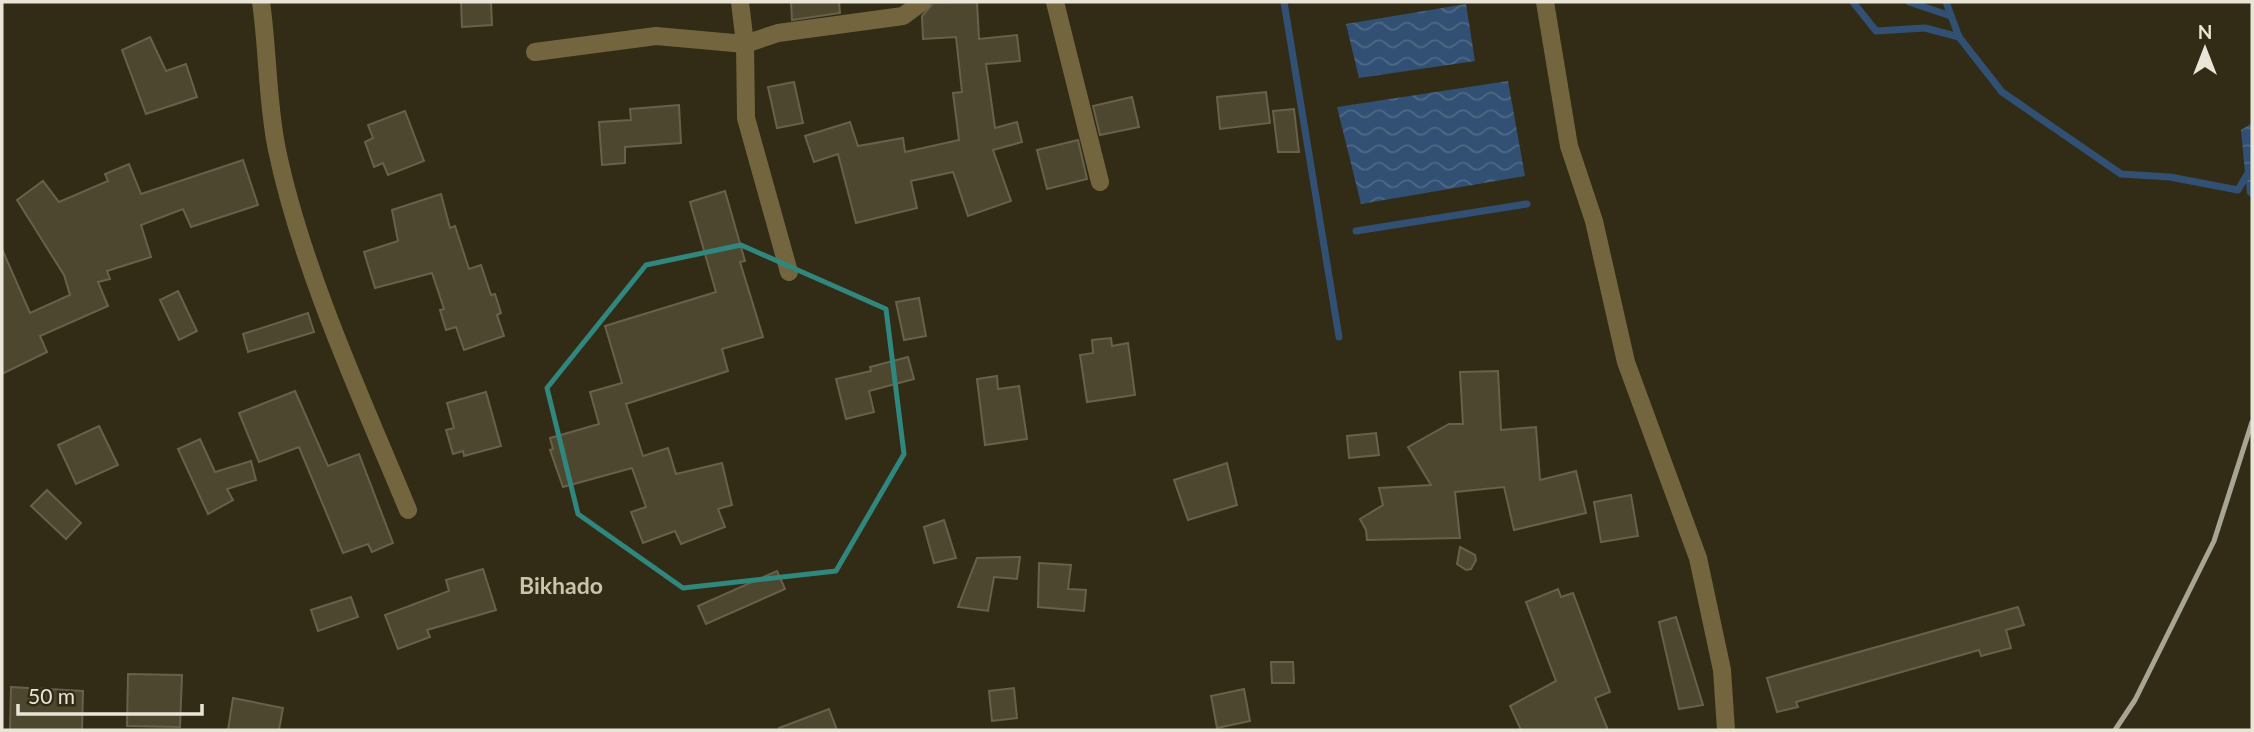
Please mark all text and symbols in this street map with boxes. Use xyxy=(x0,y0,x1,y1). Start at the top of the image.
north arrow xyxy=(2170,14,2240,84)
text: N xyxy=(2198,20,2212,43)
district label: Bikhado xyxy=(519,571,603,599)
scale bar xyxy=(18,672,201,716)
text: 50 m xyxy=(28,683,75,708)

